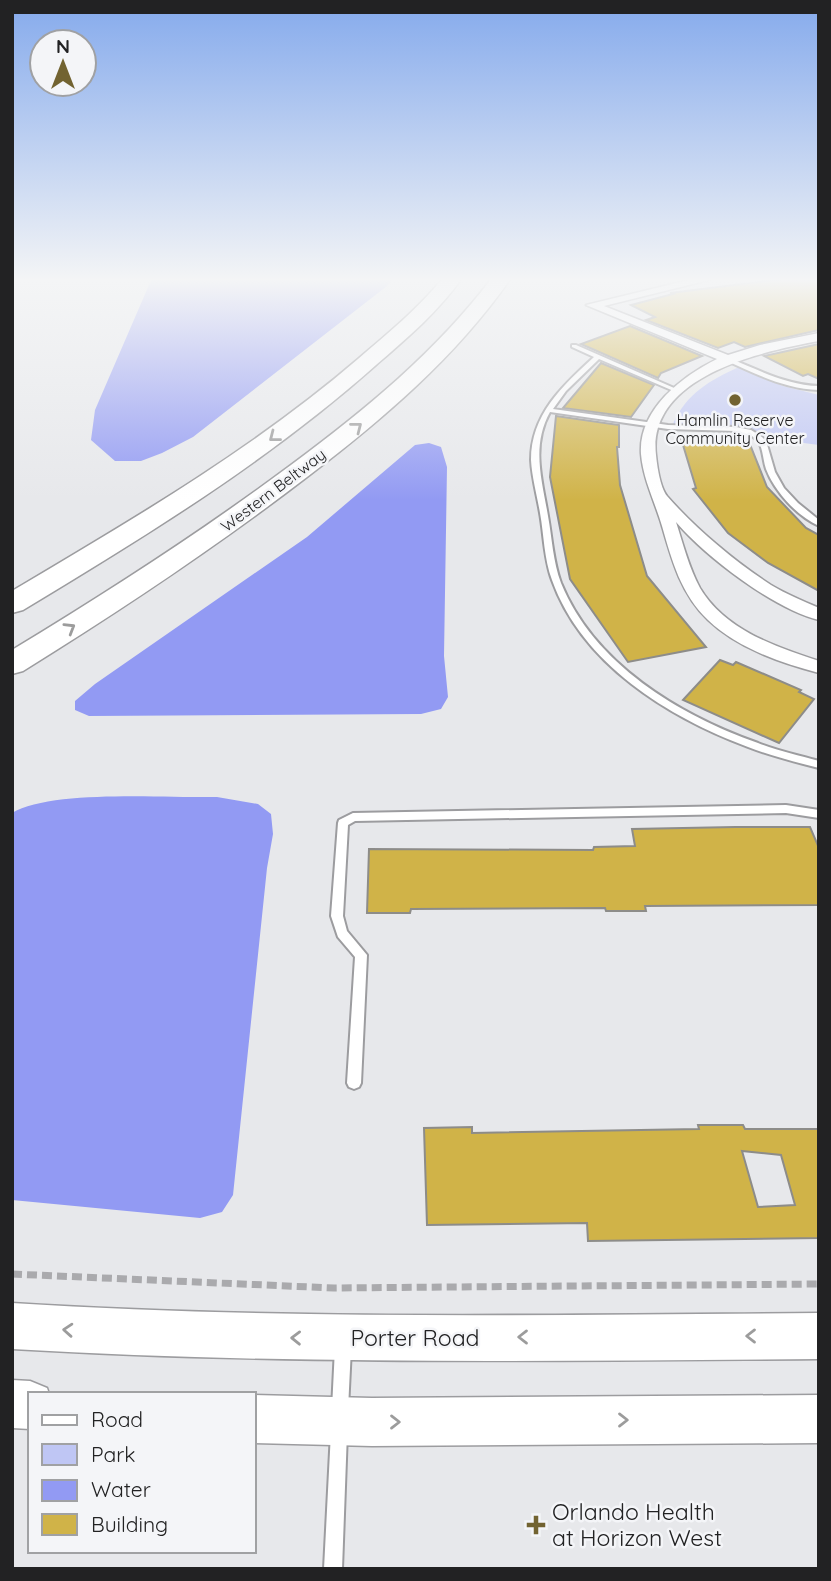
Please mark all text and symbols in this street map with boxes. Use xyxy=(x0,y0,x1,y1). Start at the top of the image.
north arrow xyxy=(28,28,98,98)
text: N xyxy=(56,34,70,58)
marker: Hamlin Reserve Community Center xyxy=(727,392,743,408)
place label: Hamlin Reserve Community Center xyxy=(665,410,805,448)
one-way arrow xyxy=(349,422,361,435)
one-way arrow xyxy=(269,428,281,441)
street label: Western Beltway xyxy=(217,444,329,536)
one-way arrow xyxy=(63,623,76,636)
one-way arrow xyxy=(62,1323,73,1338)
street label: Porter Road xyxy=(350,1323,480,1352)
one-way arrow xyxy=(745,1328,755,1344)
one-way arrow xyxy=(517,1330,528,1345)
one-way arrow xyxy=(290,1331,301,1346)
legend xyxy=(28,1392,256,1553)
text: Road xyxy=(91,1406,143,1432)
one-way arrow xyxy=(618,1412,629,1428)
one-way arrow xyxy=(390,1414,401,1429)
text: Park xyxy=(91,1441,135,1467)
text: Water xyxy=(91,1476,151,1502)
place label: Orlando Health at Horizon West xyxy=(552,1497,722,1552)
text: Building xyxy=(91,1511,168,1537)
marker: Orlando Health at Horizon West xyxy=(526,1515,546,1535)

